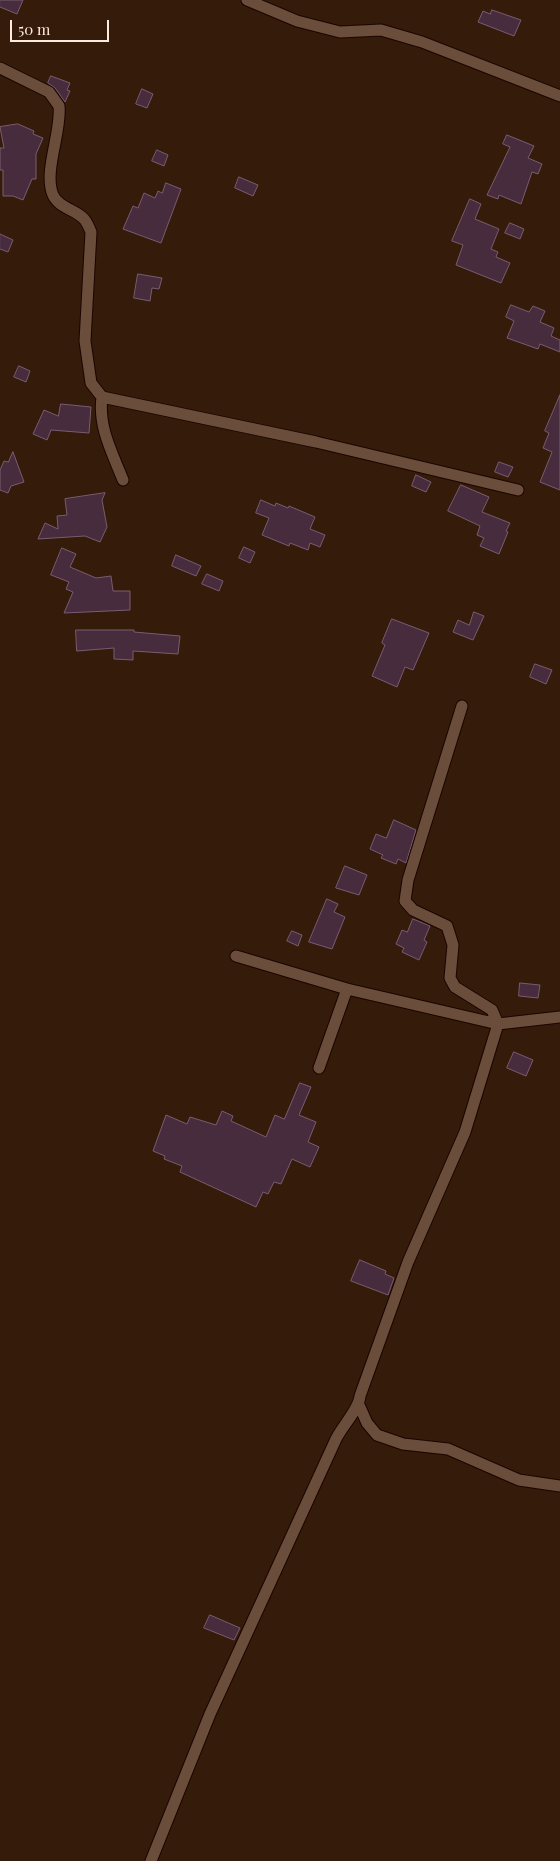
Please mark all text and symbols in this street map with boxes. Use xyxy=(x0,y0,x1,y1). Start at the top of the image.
scale bar xyxy=(12,10,111,42)
text: 50 m xyxy=(18,19,50,39)

